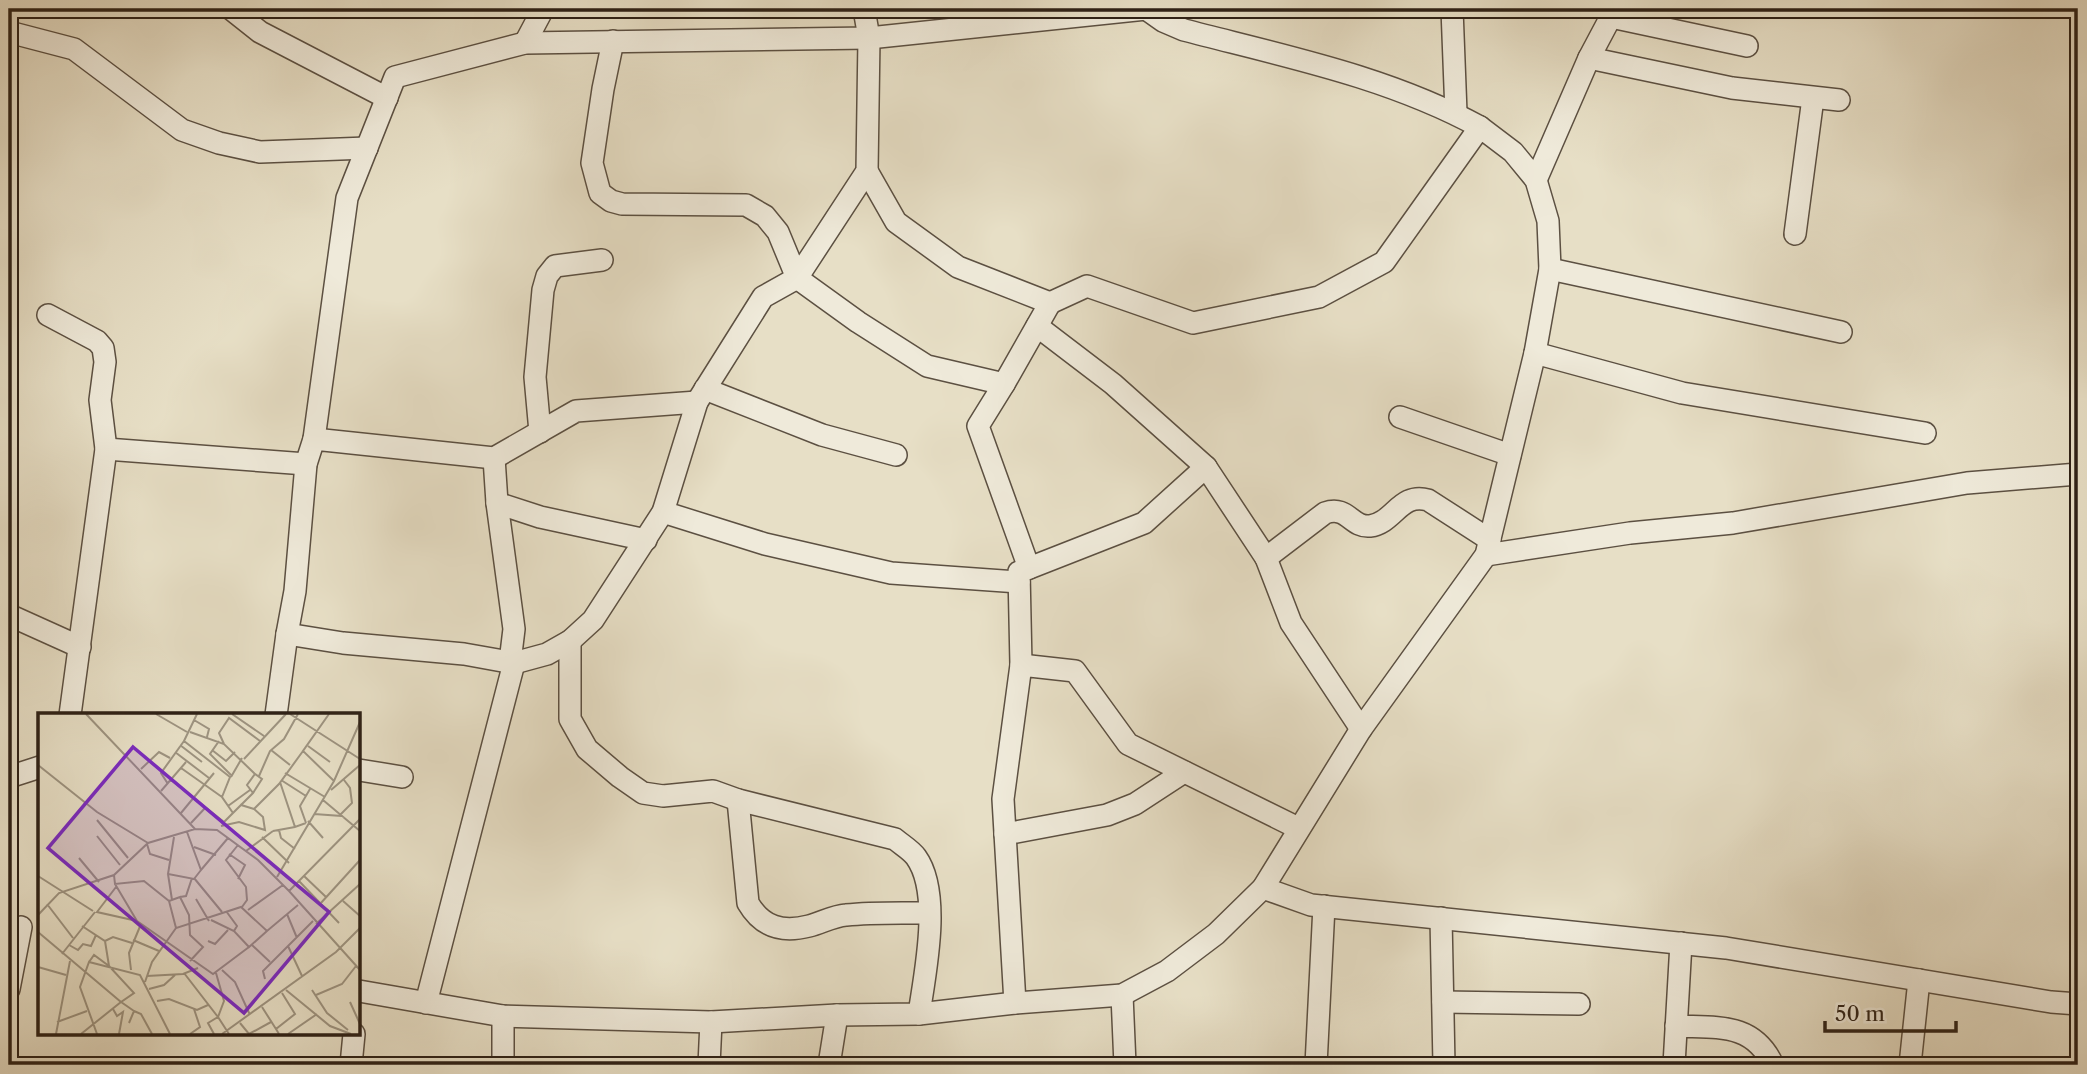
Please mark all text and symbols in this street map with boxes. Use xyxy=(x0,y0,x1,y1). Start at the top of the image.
inset map xyxy=(38,713,360,1036)
scale bar xyxy=(1825,990,1956,1034)
text: 50 m xyxy=(1835,1001,1885,1026)

